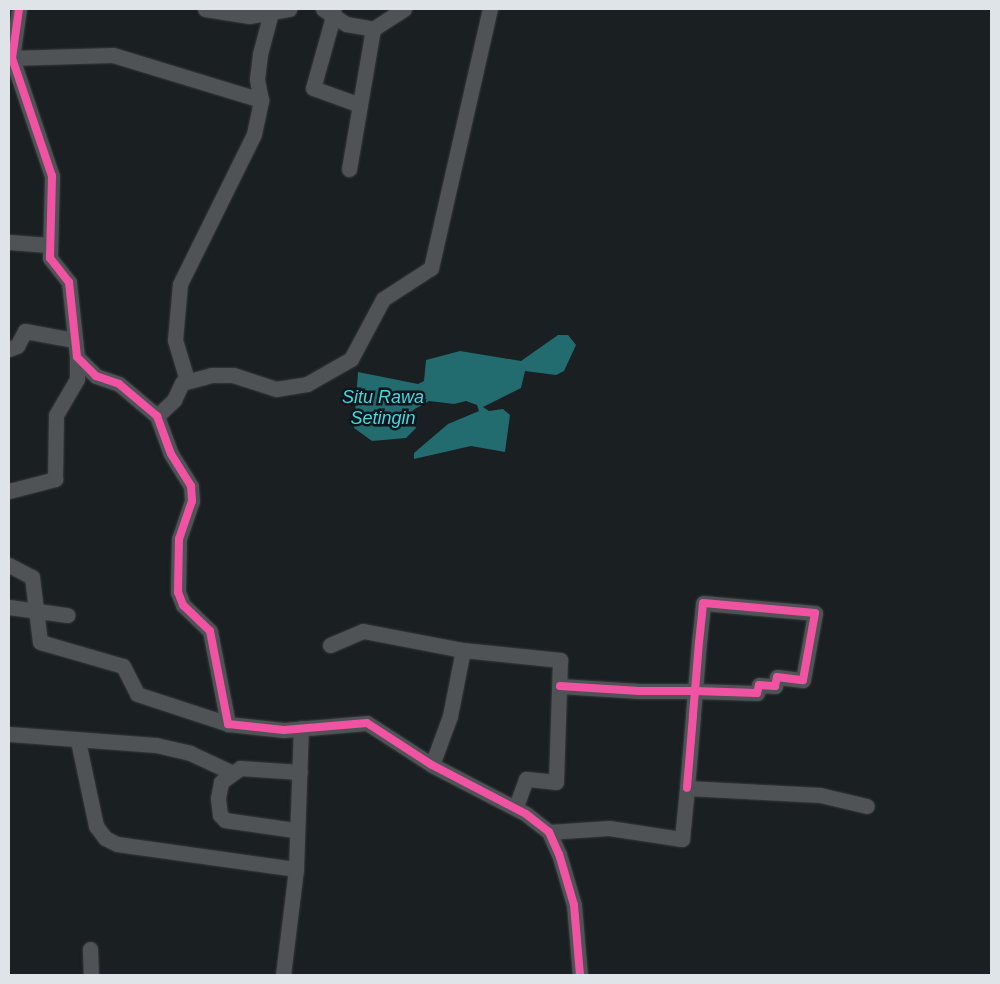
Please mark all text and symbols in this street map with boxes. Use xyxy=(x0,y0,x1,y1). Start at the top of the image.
water label: Situ Rawa Setingin xyxy=(342,387,424,429)

